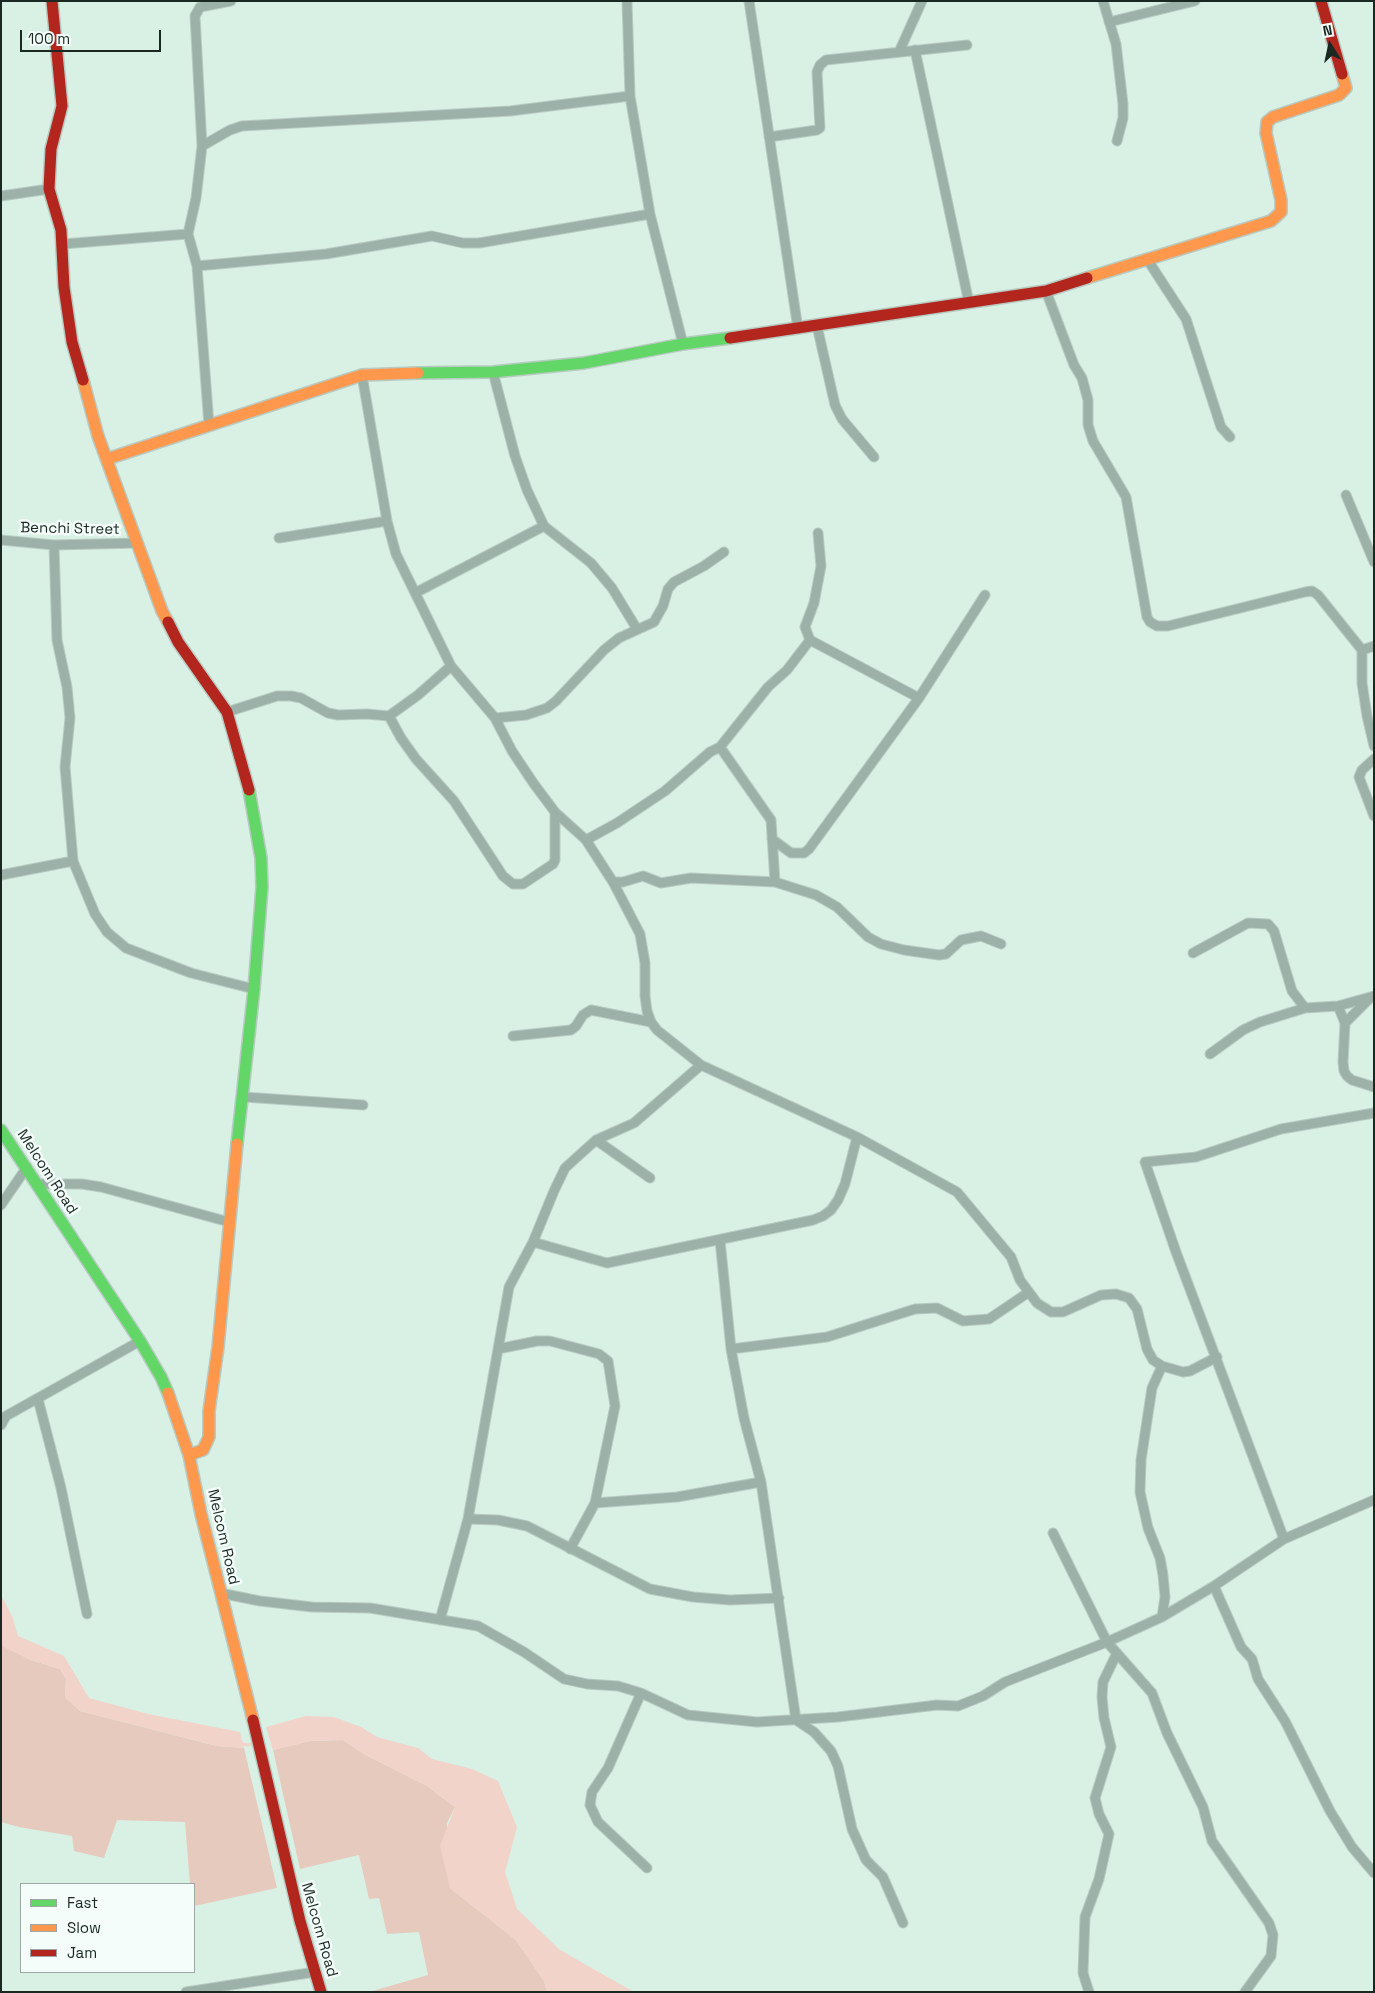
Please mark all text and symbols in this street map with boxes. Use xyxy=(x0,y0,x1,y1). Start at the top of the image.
scale bar xyxy=(22,20,164,52)
north arrow xyxy=(1305,20,1355,70)
text: N xyxy=(1321,21,1334,40)
text: 100 m xyxy=(28,29,70,48)
street label: Benchi Street xyxy=(20,519,120,539)
street label: Melcom Road xyxy=(13,1126,81,1218)
street label: Melcom Road xyxy=(203,1488,243,1586)
street label: Melcom Road xyxy=(297,1881,341,1979)
legend xyxy=(20,1883,195,1973)
text: Fast xyxy=(67,1893,98,1912)
text: Slow xyxy=(67,1918,101,1937)
text: Jam xyxy=(67,1943,97,1962)

